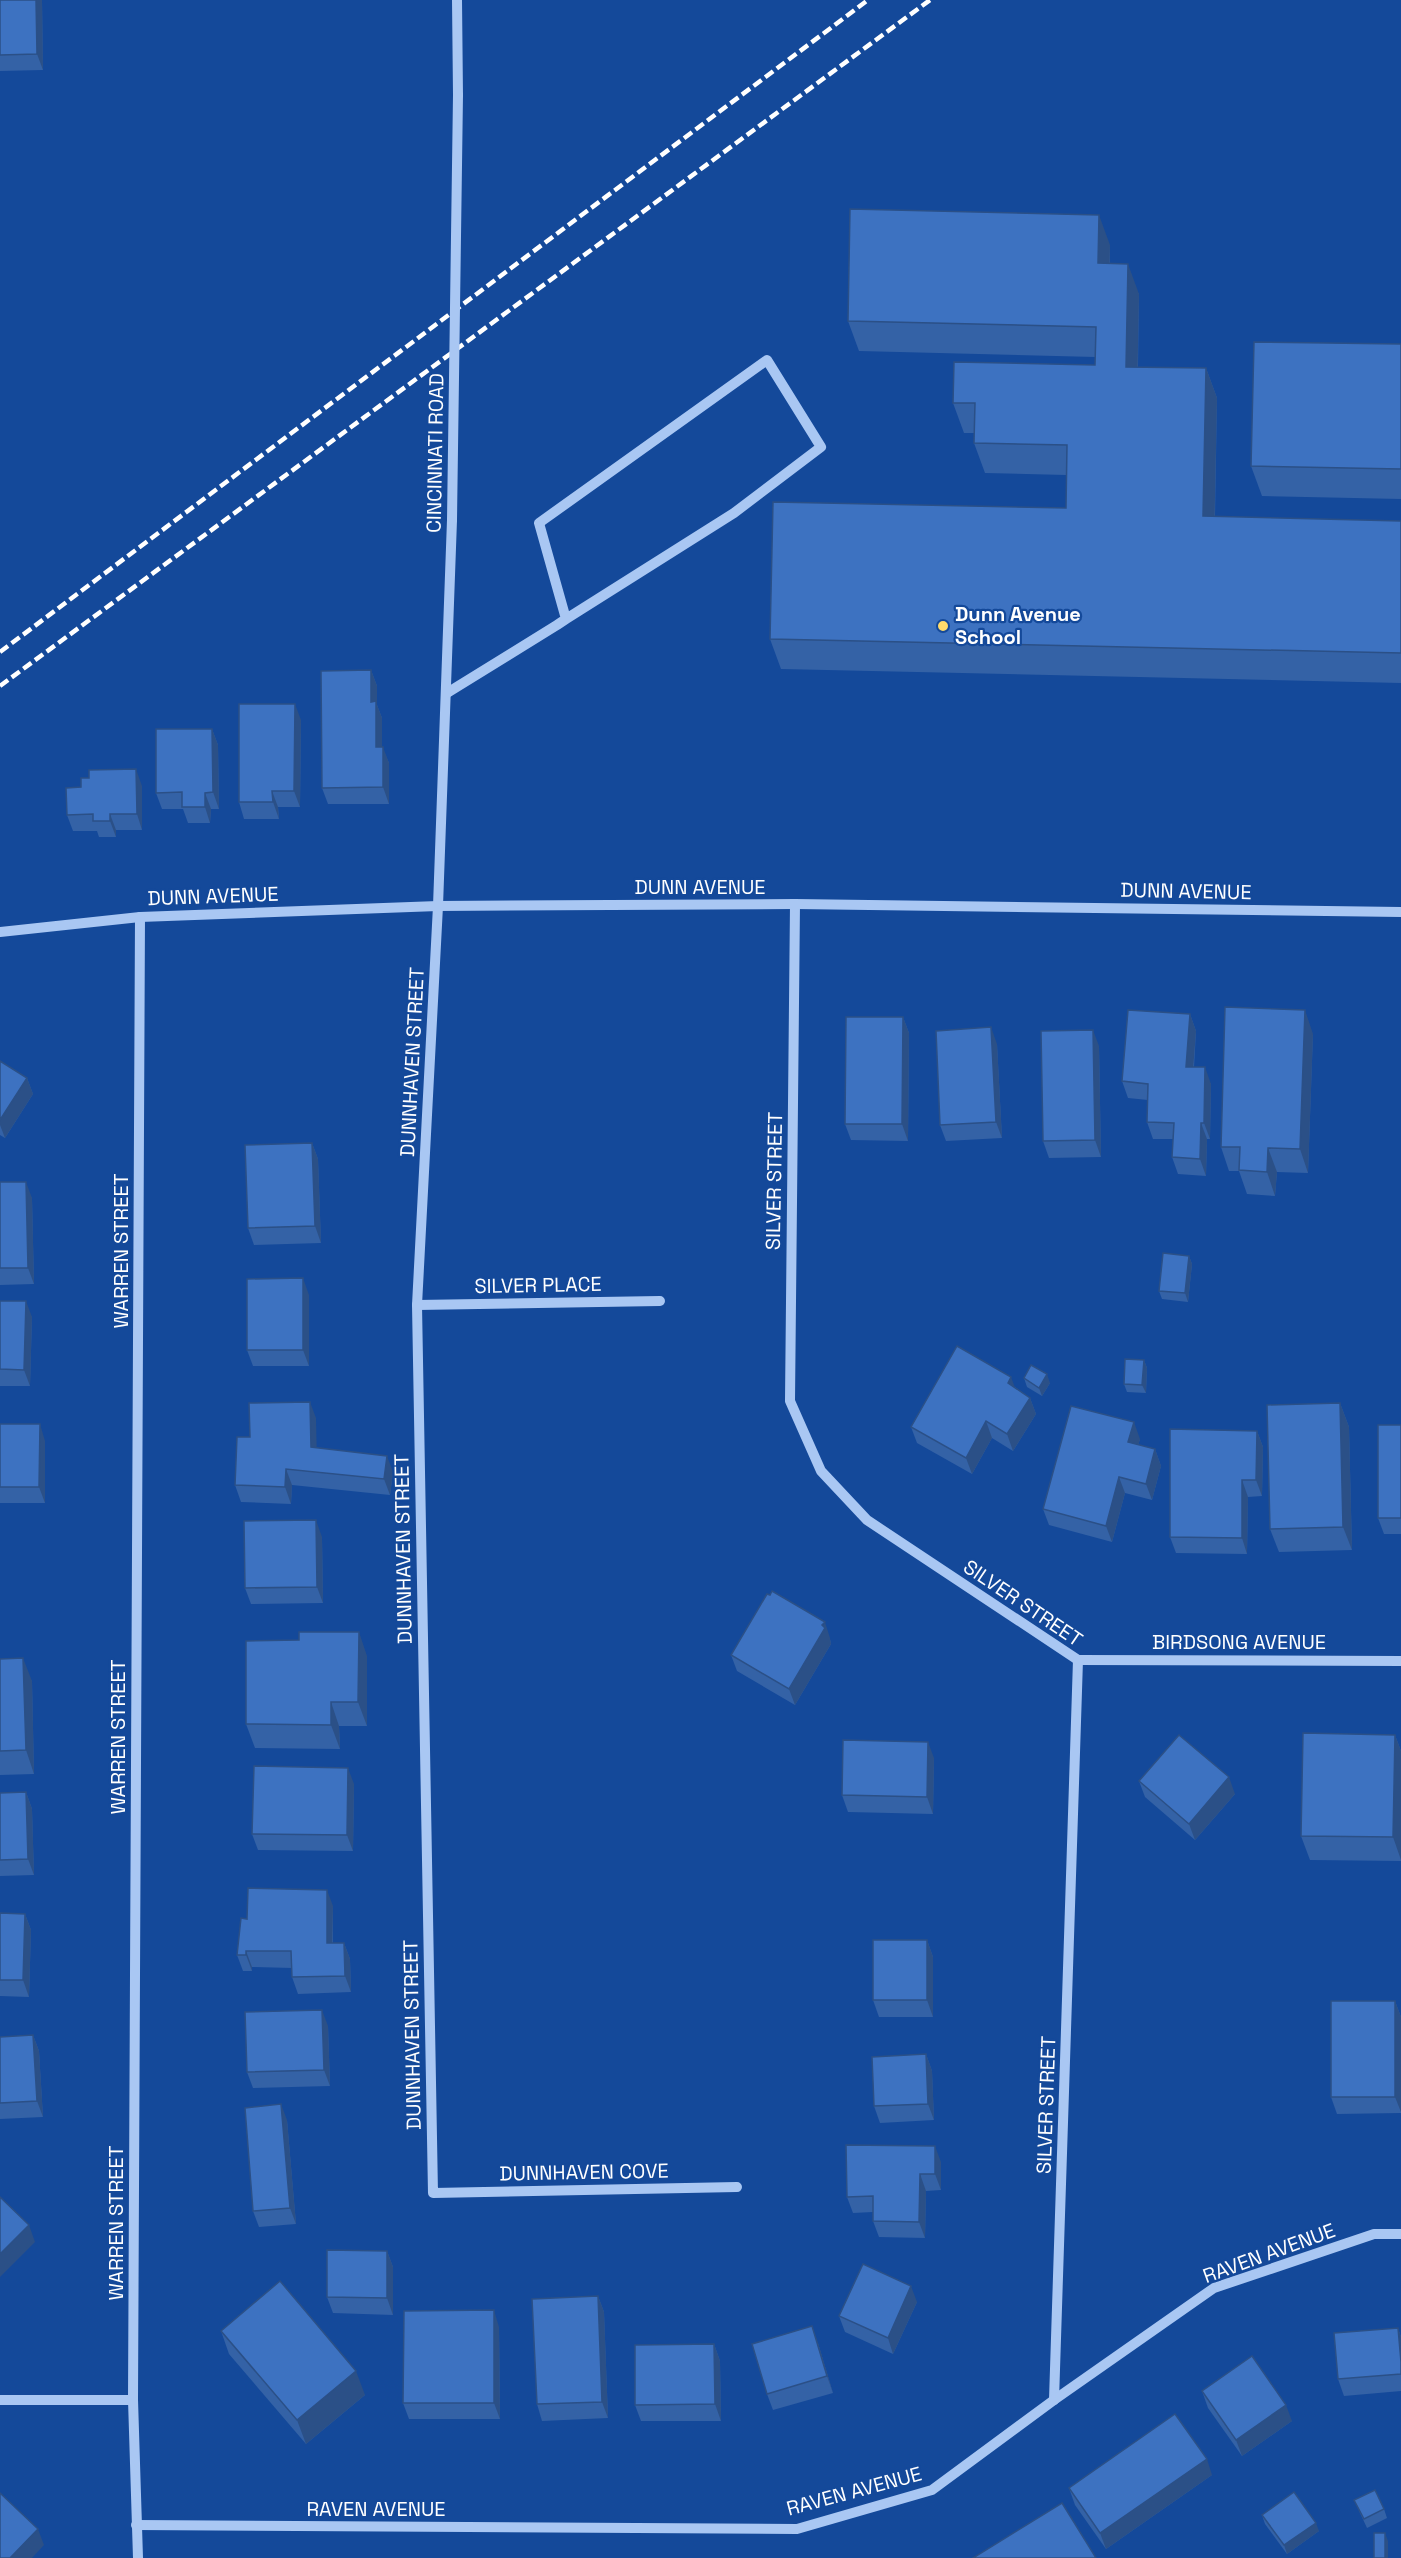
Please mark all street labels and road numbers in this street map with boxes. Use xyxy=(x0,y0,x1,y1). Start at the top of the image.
street label: CINCINNATI ROAD xyxy=(421,373,449,533)
street label: DUNN AVENUE xyxy=(634,874,766,900)
street label: DUNN AVENUE xyxy=(1120,877,1252,905)
street label: DUNN AVENUE xyxy=(147,881,279,911)
street label: DUNNHAVEN STREET xyxy=(394,966,430,1158)
street label: SILVER STREET xyxy=(760,1111,788,1250)
street label: WARREN STREET xyxy=(108,1173,134,1328)
street label: SILVER PLACE xyxy=(474,1271,602,1299)
street label: DUNNHAVEN STREET xyxy=(388,1453,418,1644)
street label: SILVER STREET xyxy=(958,1554,1088,1653)
street label: BIRDSONG AVENUE xyxy=(1152,1629,1326,1655)
street label: WARREN STREET xyxy=(105,1659,131,1814)
street label: DUNNHAVEN STREET xyxy=(397,1939,427,2130)
street label: SILVER STREET xyxy=(1031,2035,1061,2175)
street label: WARREN STREET xyxy=(103,2145,129,2300)
street label: DUNNHAVEN COVE xyxy=(499,2158,669,2186)
street label: RAVEN AVENUE xyxy=(1199,2217,1339,2289)
street label: RAVEN AVENUE xyxy=(783,2460,925,2522)
street label: RAVEN AVENUE xyxy=(306,2496,446,2522)

